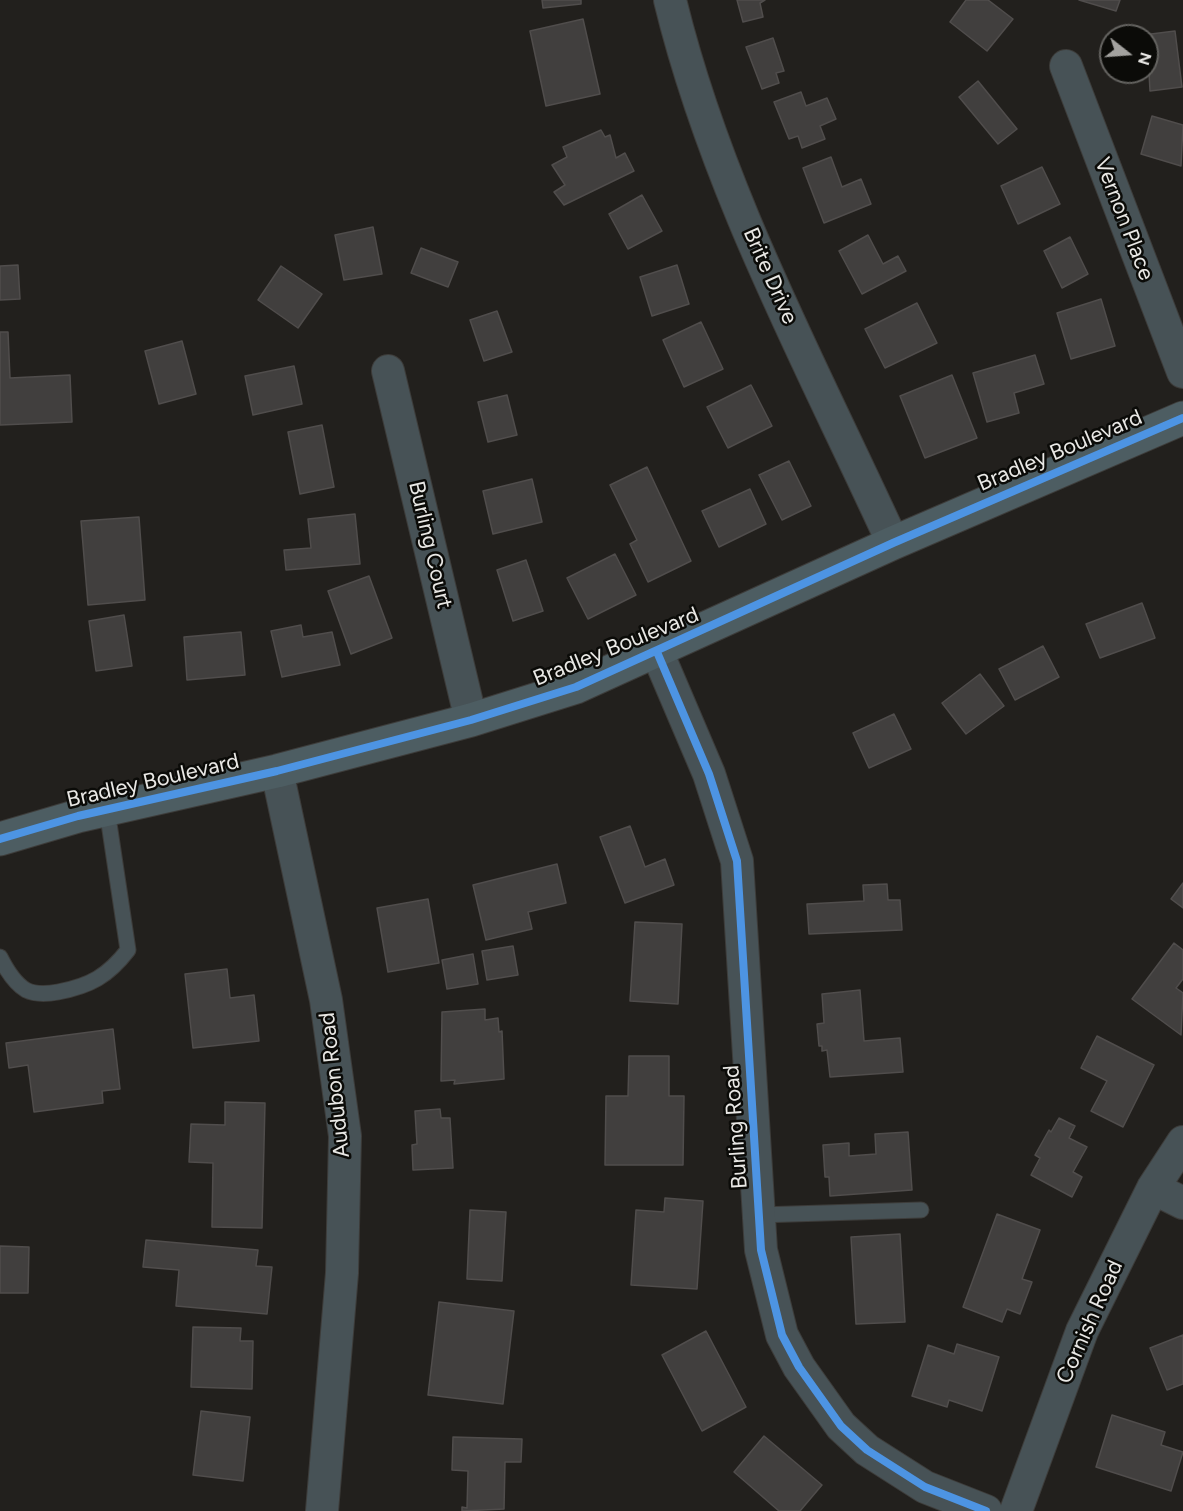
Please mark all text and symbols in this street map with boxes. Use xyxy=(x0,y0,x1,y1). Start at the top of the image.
north arrow xyxy=(1099,24,1159,84)
text: N xyxy=(1134,50,1156,68)
street label: Vernon Place xyxy=(1089,154,1159,284)
street label: Brite Drive xyxy=(737,224,803,328)
street label: Bradley Boulevard xyxy=(974,404,1146,498)
street label: Burling Court xyxy=(402,479,458,611)
street label: Bradley Boulevard xyxy=(529,602,703,692)
street label: Bradley Boulevard xyxy=(64,748,242,814)
street label: Audubon Road xyxy=(314,1011,356,1159)
street label: Burling Road xyxy=(718,1064,754,1190)
street label: Cornish Road xyxy=(1051,1256,1129,1388)

